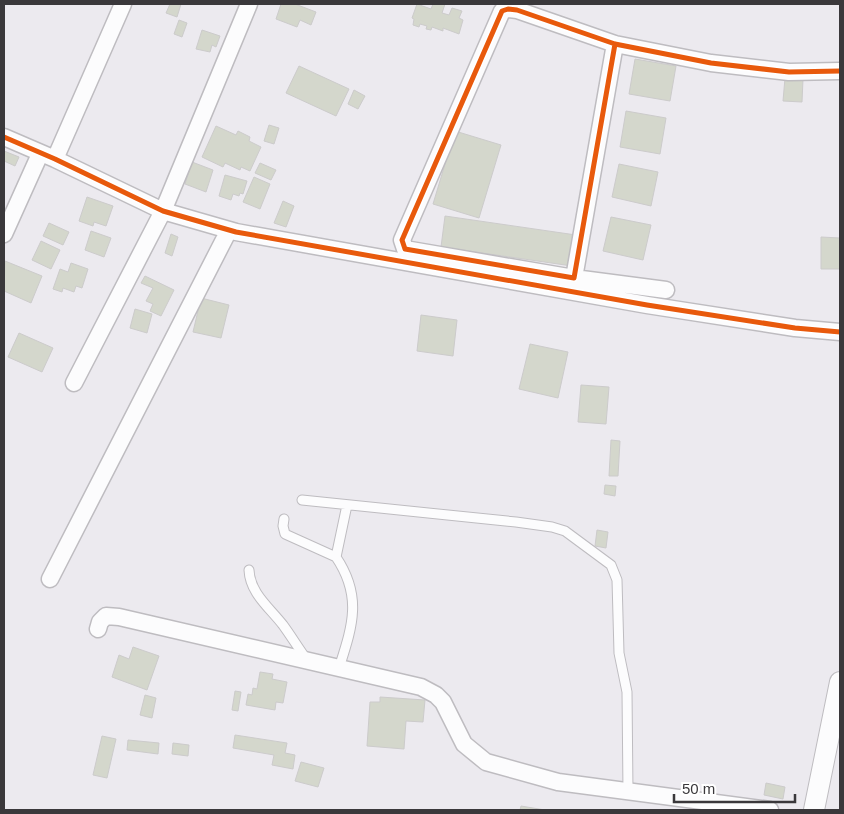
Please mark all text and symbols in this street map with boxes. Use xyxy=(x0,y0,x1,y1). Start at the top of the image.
scale bar xyxy=(674,772,795,804)
text: 50 m xyxy=(682,780,715,797)

